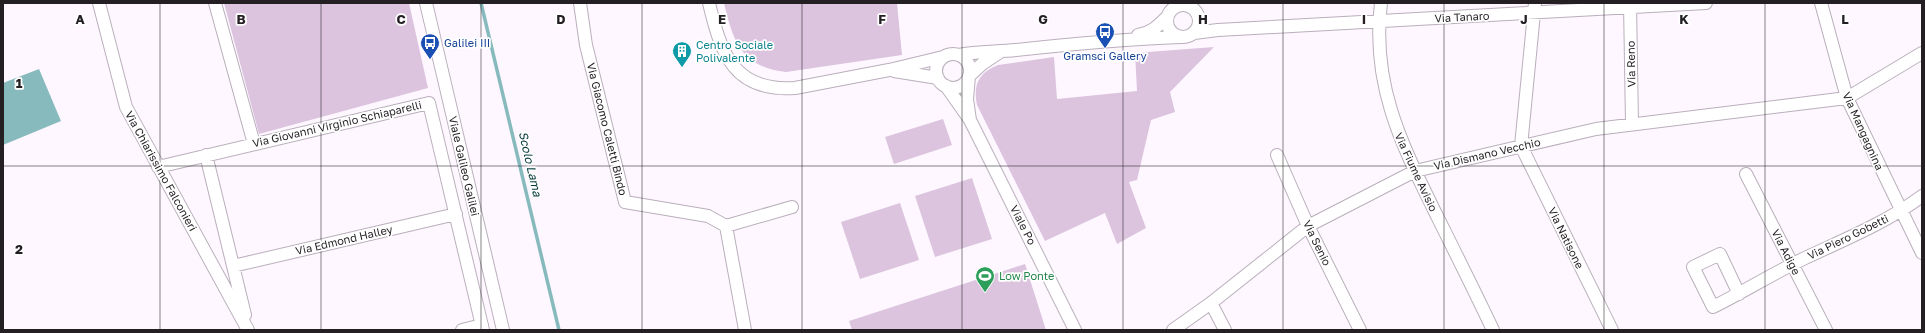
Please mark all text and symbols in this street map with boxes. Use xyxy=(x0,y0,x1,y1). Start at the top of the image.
street label: Via Tanaro xyxy=(1434,9,1490,24)
text: A xyxy=(75,11,85,27)
text: B xyxy=(236,11,246,27)
text: C xyxy=(396,11,406,27)
text: D xyxy=(556,11,566,27)
text: E xyxy=(718,11,726,27)
text: F xyxy=(878,11,886,27)
text: G xyxy=(1038,11,1048,27)
text: H xyxy=(1198,11,1208,27)
text: I xyxy=(1362,11,1366,27)
text: J xyxy=(1520,11,1528,27)
text: K xyxy=(1679,11,1689,27)
text: L xyxy=(1841,11,1849,27)
bus stop icon: Gramsci Gallery xyxy=(1094,21,1116,49)
bus stop icon: Galilei III xyxy=(419,32,441,60)
place label: Galilei III xyxy=(444,36,490,49)
place label: Centro Sociale Polivalente xyxy=(696,38,773,64)
building icon: Centro Sociale Polivalente xyxy=(671,40,693,68)
street label: Via Reno xyxy=(1624,40,1637,87)
place label: Gramsci Gallery xyxy=(1063,49,1147,62)
street label: Via Giacomo Caletti Bindo xyxy=(585,61,630,197)
text: 1 xyxy=(16,75,23,91)
street label: Via Mangagnina xyxy=(1840,90,1887,172)
street label: Via Giovanni Virginio Schiaparelli xyxy=(251,98,423,149)
street label: Via Chiarissimo Falconieri xyxy=(123,108,200,233)
street label: Viale Galileo Galilei xyxy=(447,115,482,217)
water label: Scolo Lama xyxy=(516,130,546,199)
street label: Via Fiume Avisio xyxy=(1392,130,1441,214)
street label: Via Dismano Vecchio xyxy=(1432,135,1542,172)
street label: Viale Po xyxy=(1008,203,1039,247)
street label: Via Natisone xyxy=(1546,205,1587,271)
street label: Via Piero Gobetti xyxy=(1805,211,1890,262)
street label: Via Senio xyxy=(1301,218,1334,268)
street label: Via Edmond Halley xyxy=(294,222,394,257)
street label: Via Adige xyxy=(1769,227,1803,277)
text: 2 xyxy=(15,241,23,257)
sports icon: Low Ponte xyxy=(974,265,996,293)
place label: Low Ponte xyxy=(999,269,1054,282)

